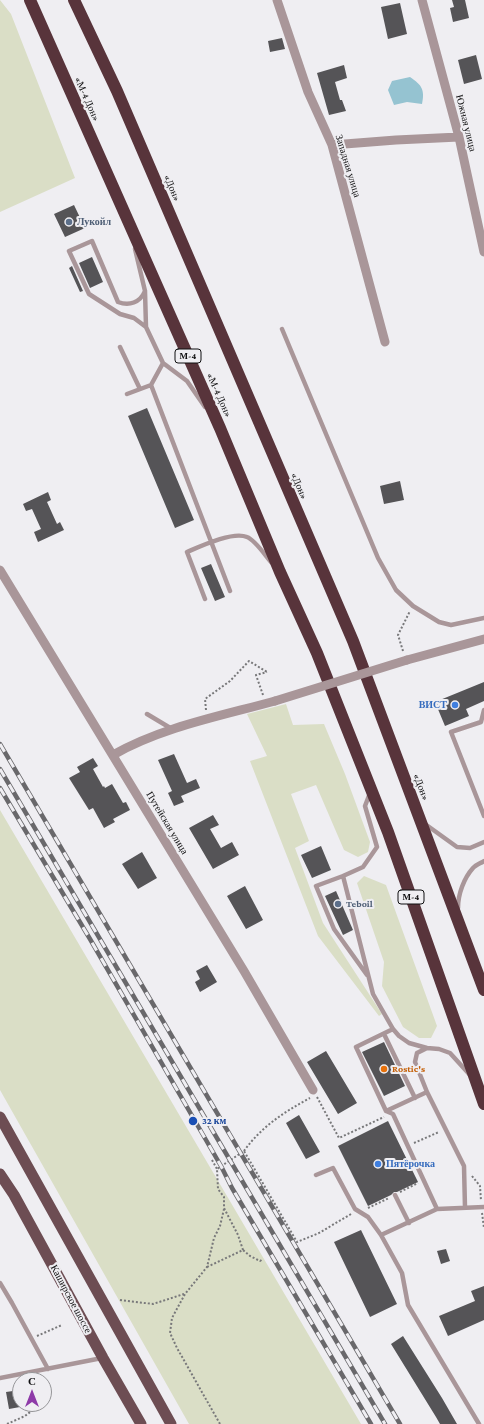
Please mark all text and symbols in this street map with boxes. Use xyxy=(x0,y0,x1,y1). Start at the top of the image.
street label: «М-4 Дон» xyxy=(72,75,102,123)
street label: Южная улица xyxy=(453,93,479,153)
street label: Западная улица xyxy=(333,133,363,199)
street label: «Дон» xyxy=(161,173,183,203)
place label: Лукойл xyxy=(77,216,111,228)
marker: Лукойл xyxy=(64,217,74,227)
road number: М-4 xyxy=(175,349,201,363)
street label: «М-4 Дон» xyxy=(204,371,234,419)
street label: «Дон» xyxy=(288,471,310,501)
place label: ВИСТ xyxy=(419,699,447,711)
marker: ВИСТ xyxy=(450,700,460,710)
street label: «Дон» xyxy=(410,772,432,802)
street label: Путейская улица xyxy=(144,789,190,857)
road number: М-4 xyxy=(398,890,424,904)
place label: Teboil xyxy=(346,898,373,910)
marker: Teboil xyxy=(333,899,343,909)
place label: Rostic's xyxy=(392,1063,425,1075)
marker: Rostic's xyxy=(379,1064,389,1074)
marker: 32 км xyxy=(187,1115,199,1127)
place label: 32 км xyxy=(202,1115,226,1127)
place label: Пятёрочка xyxy=(386,1158,435,1170)
marker: Пятёрочка xyxy=(373,1159,383,1169)
street label: Каширское шоссе xyxy=(48,1263,94,1335)
north arrow xyxy=(12,1372,52,1412)
text: С xyxy=(28,1375,36,1387)

